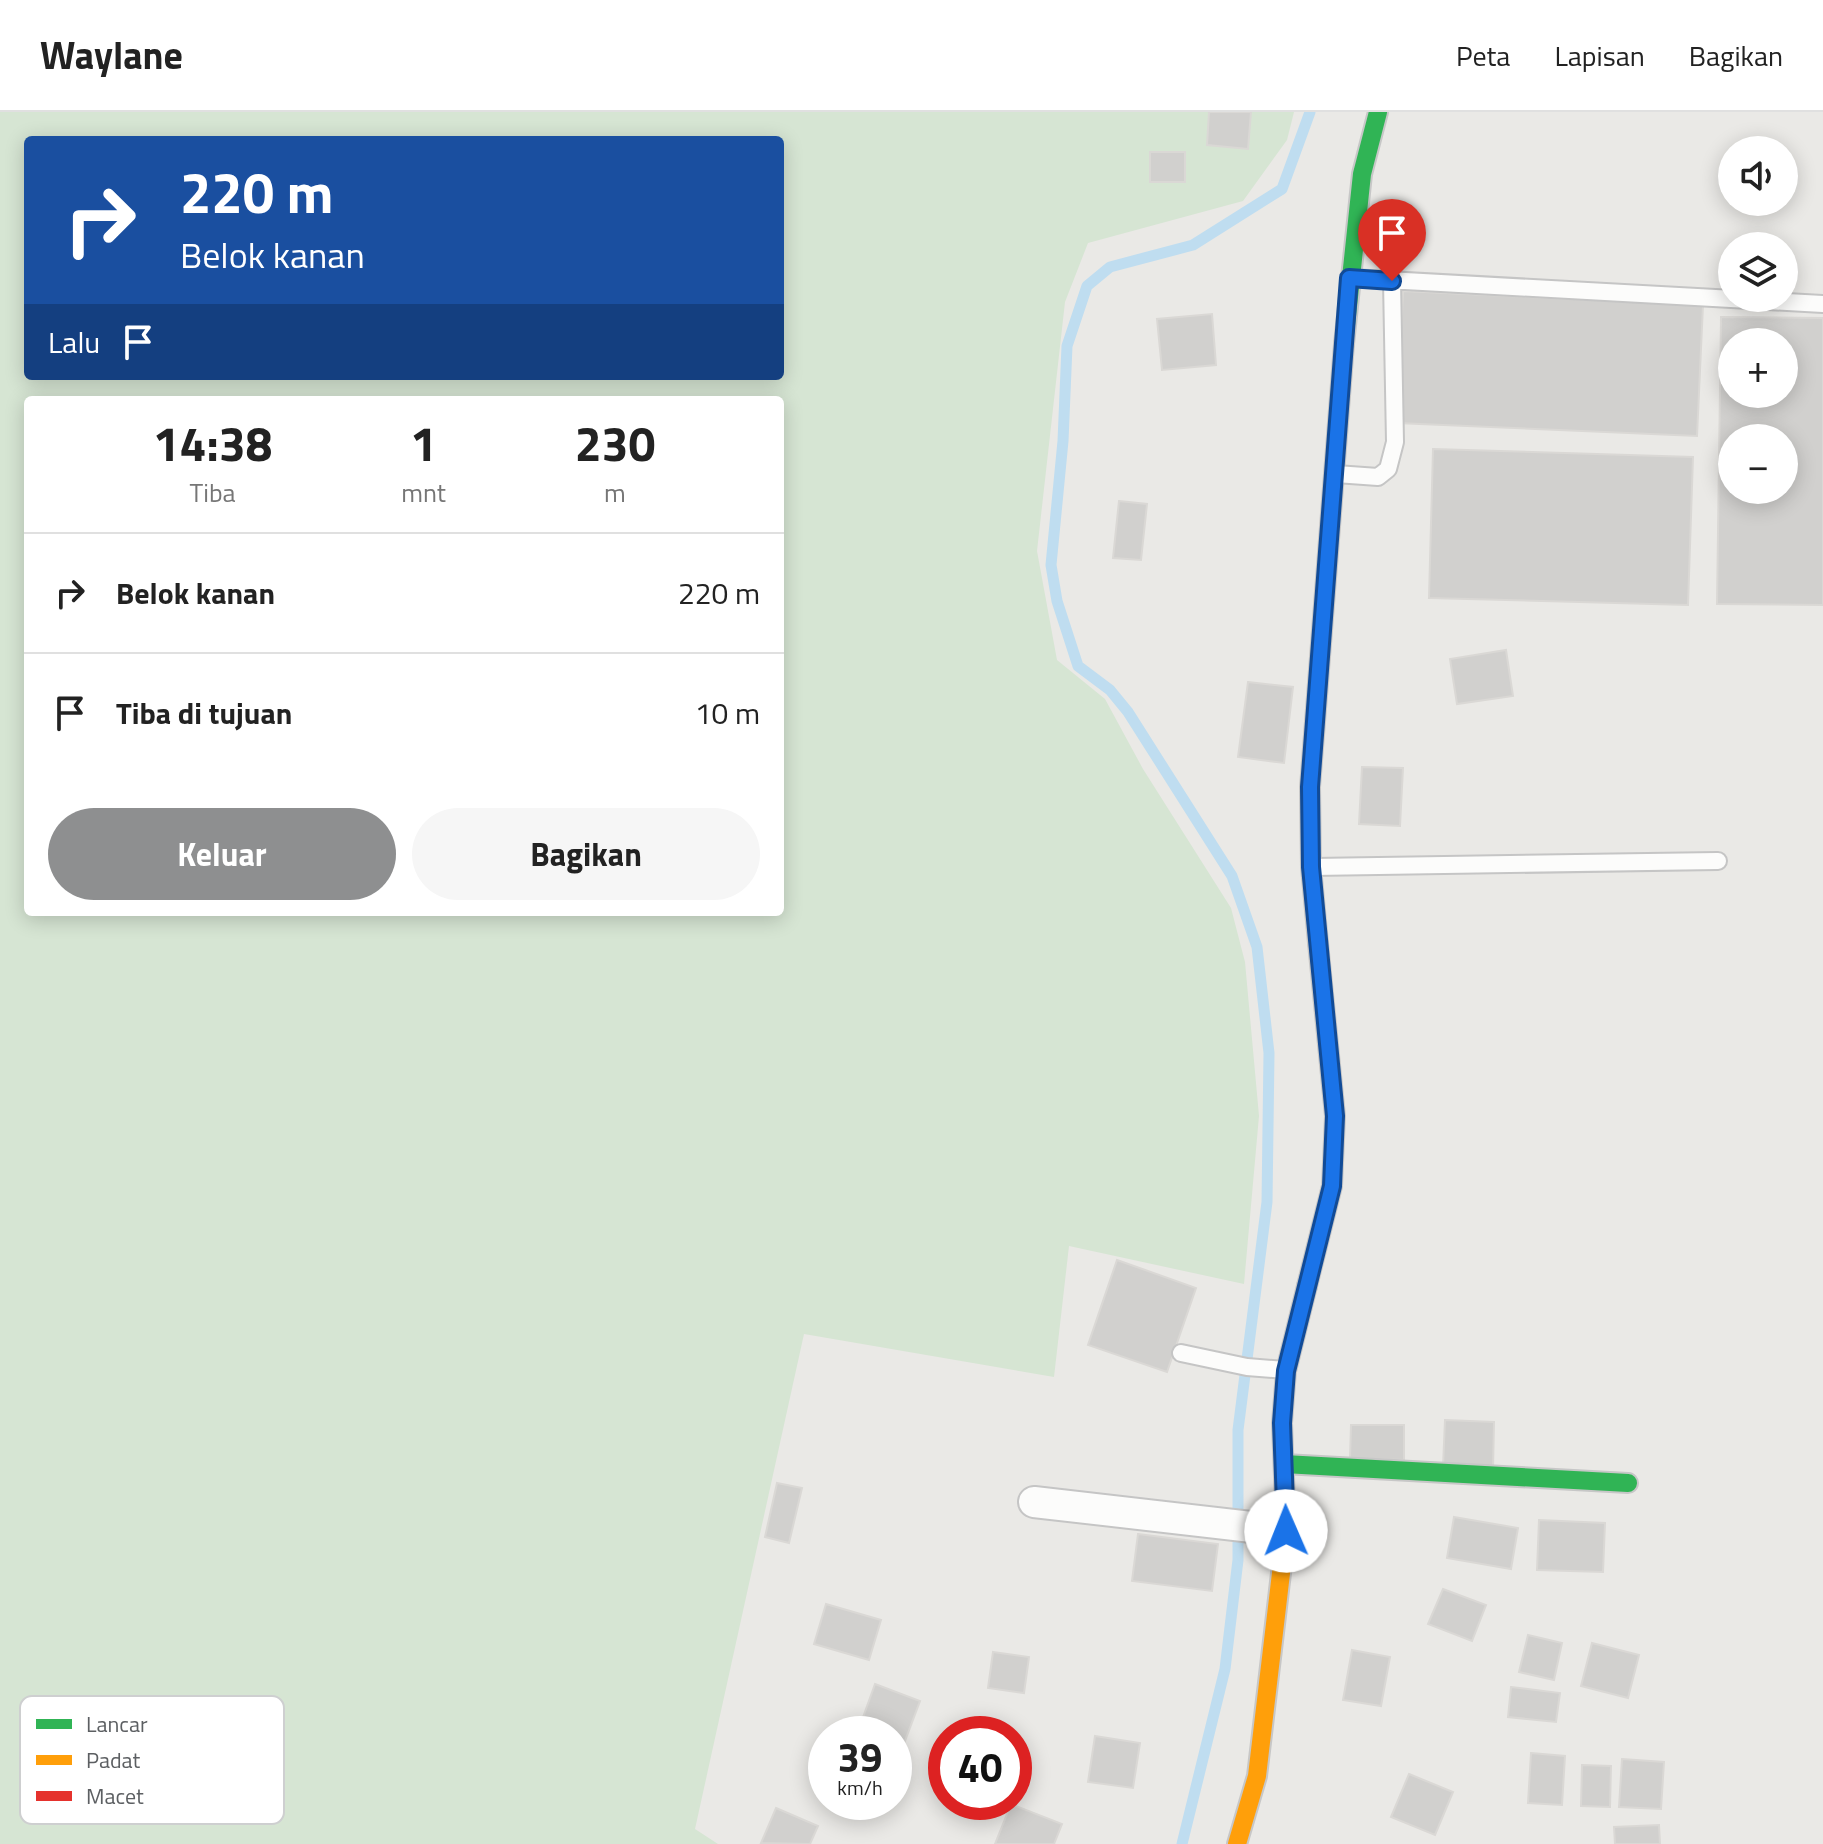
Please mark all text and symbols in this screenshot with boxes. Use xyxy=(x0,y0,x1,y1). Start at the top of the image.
text: Waylane xyxy=(40,26,183,84)
text: Peta xyxy=(1456,34,1510,77)
text: Lapisan xyxy=(1554,34,1645,77)
text: Bagikan xyxy=(1689,34,1783,77)
map controls xyxy=(1718,136,1798,504)
button: sound xyxy=(1718,136,1798,216)
text: 220 m xyxy=(180,150,333,235)
icon: right xyxy=(48,168,152,272)
pin xyxy=(1358,199,1426,281)
icon: arrive xyxy=(1370,211,1414,255)
text: Belok kanan xyxy=(180,227,365,282)
button: layers xyxy=(1718,232,1798,312)
text: Lalu xyxy=(48,319,100,365)
icon: arrive xyxy=(116,320,160,364)
button: + xyxy=(1718,328,1798,408)
text: 14:38 xyxy=(153,407,273,480)
text: 1 xyxy=(410,407,437,480)
text: 230 xyxy=(575,407,655,480)
button: − xyxy=(1718,424,1798,504)
text: Tiba xyxy=(190,473,236,512)
text: mnt xyxy=(401,473,446,512)
text: m xyxy=(604,473,626,512)
text: Belok kanan xyxy=(116,570,275,616)
text: 220 m xyxy=(678,570,760,616)
icon: right xyxy=(48,571,92,615)
text: Tiba di tujuan xyxy=(116,690,292,736)
text: 10 m xyxy=(695,690,760,736)
icon: arrive xyxy=(48,691,92,735)
button: Keluar xyxy=(48,808,396,900)
button: Bagikan xyxy=(412,808,760,900)
position arrow xyxy=(1244,1489,1328,1573)
legend xyxy=(20,1696,284,1824)
text: Lancar xyxy=(86,1707,148,1741)
speed limit sign: 40 xyxy=(928,1716,1032,1820)
text: 39 xyxy=(838,1727,882,1788)
text: Padat xyxy=(86,1743,141,1777)
text: km/h xyxy=(837,1772,883,1803)
text: Macet xyxy=(86,1779,144,1813)

